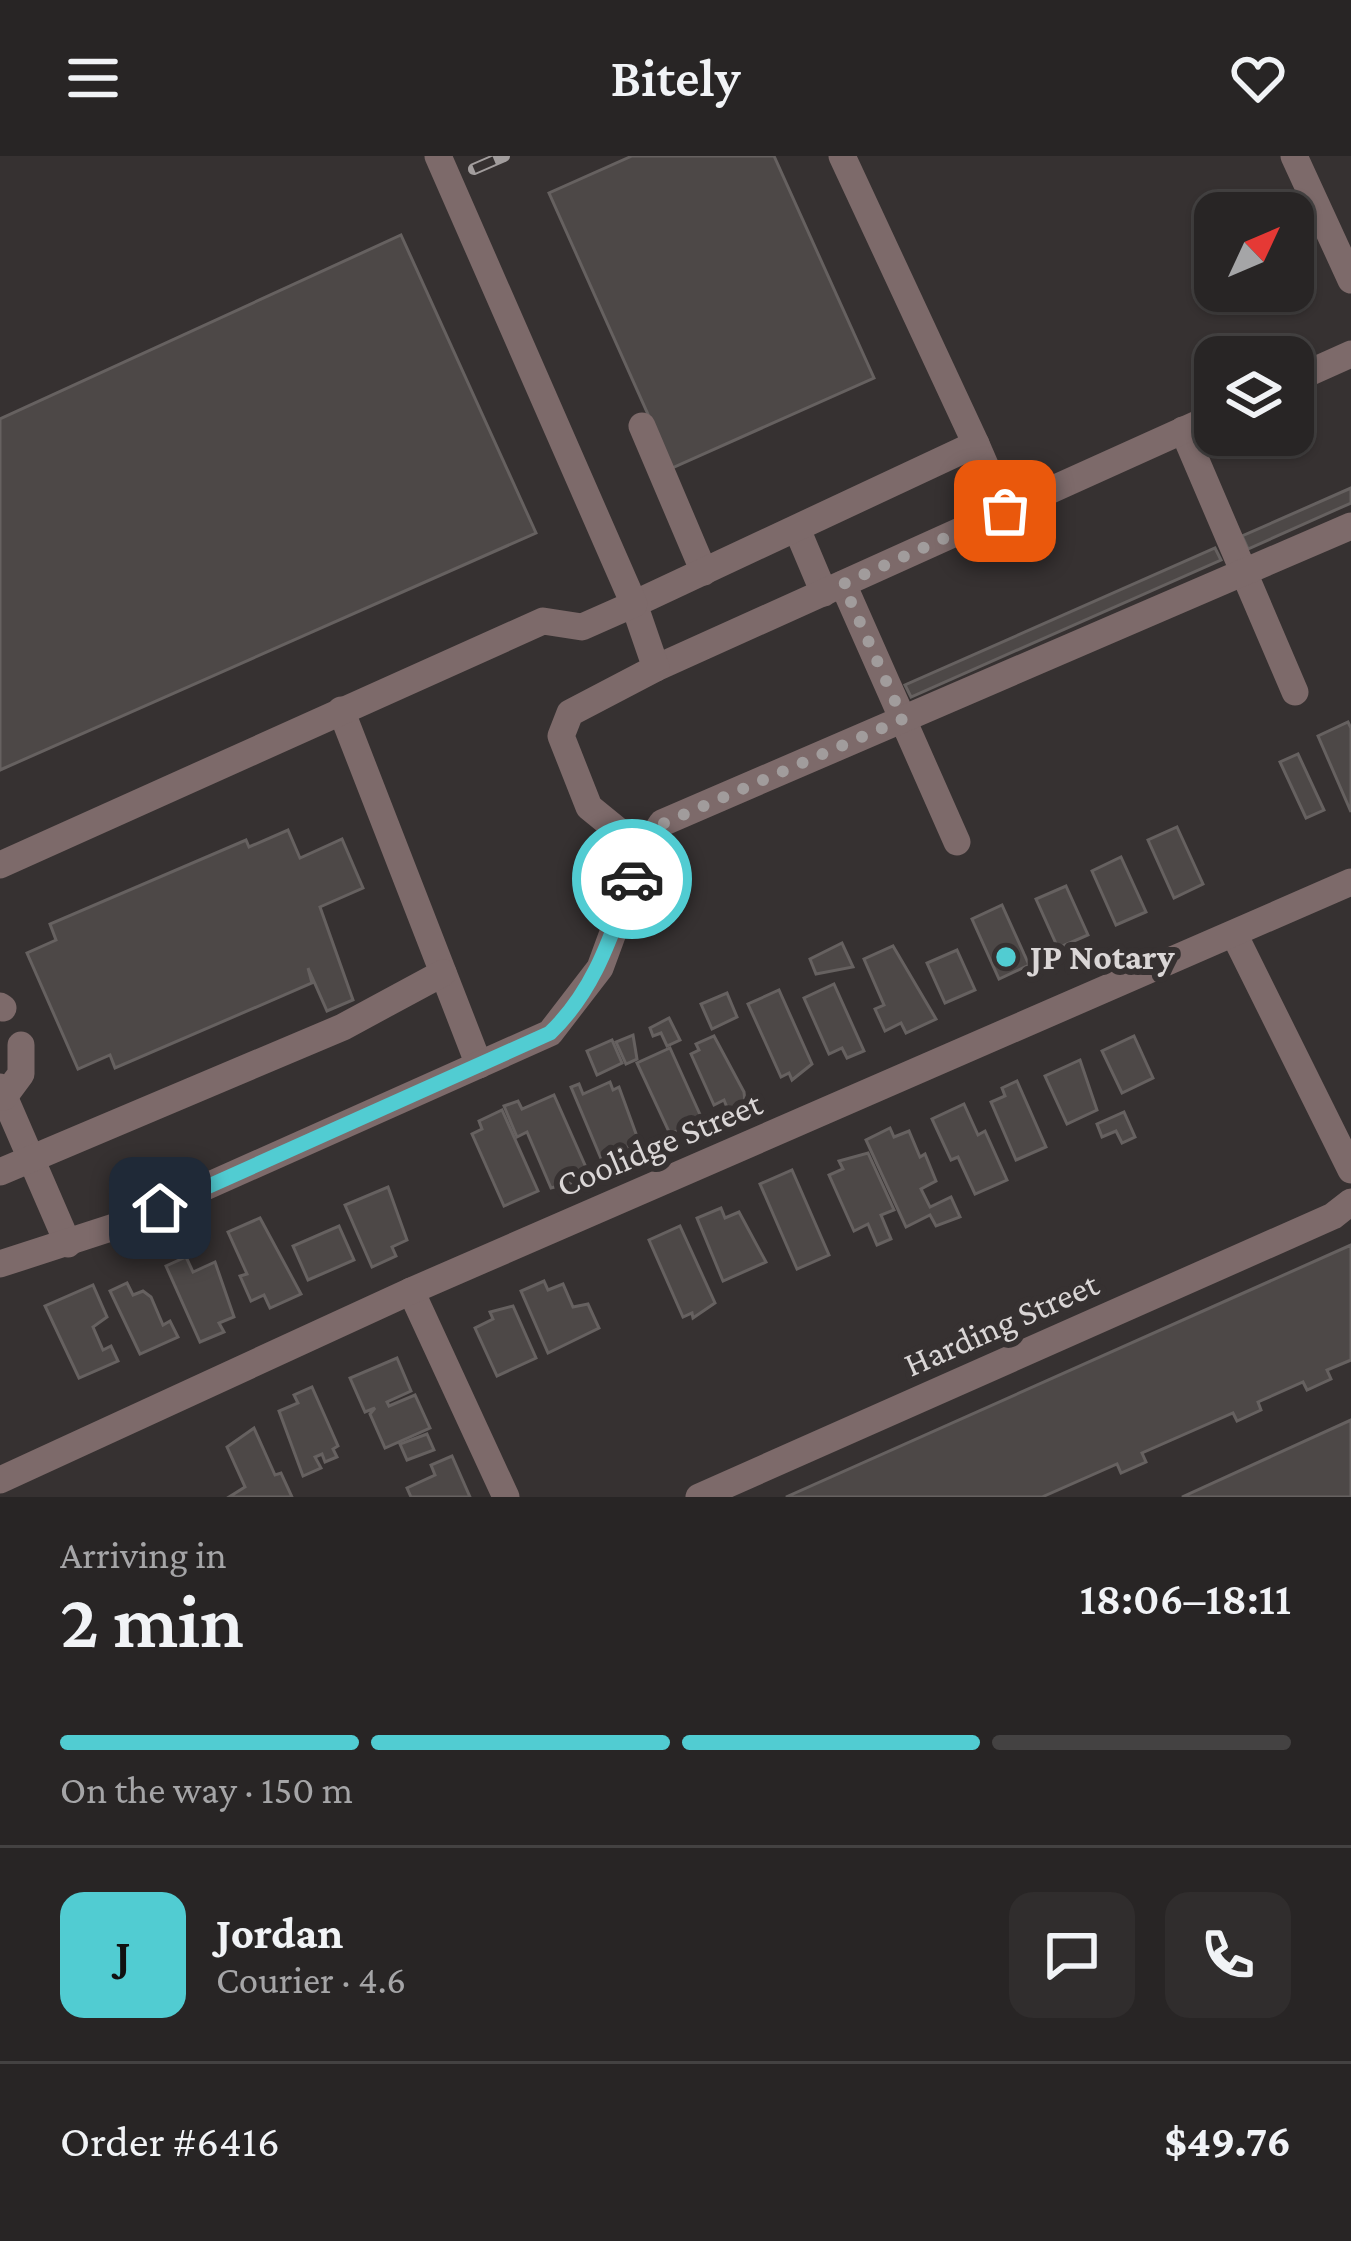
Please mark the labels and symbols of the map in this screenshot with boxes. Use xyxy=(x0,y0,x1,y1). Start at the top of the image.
north arrow xyxy=(1194,192,1314,312)
pin xyxy=(954,460,1056,562)
courier xyxy=(572,819,692,939)
place label: JP Notary xyxy=(1026,937,1175,977)
marker: JP Notary xyxy=(993,944,1019,970)
street label: Coolidge Street xyxy=(551,1082,768,1205)
pin xyxy=(109,1157,211,1259)
street label: Harding Street xyxy=(898,1263,1105,1385)

